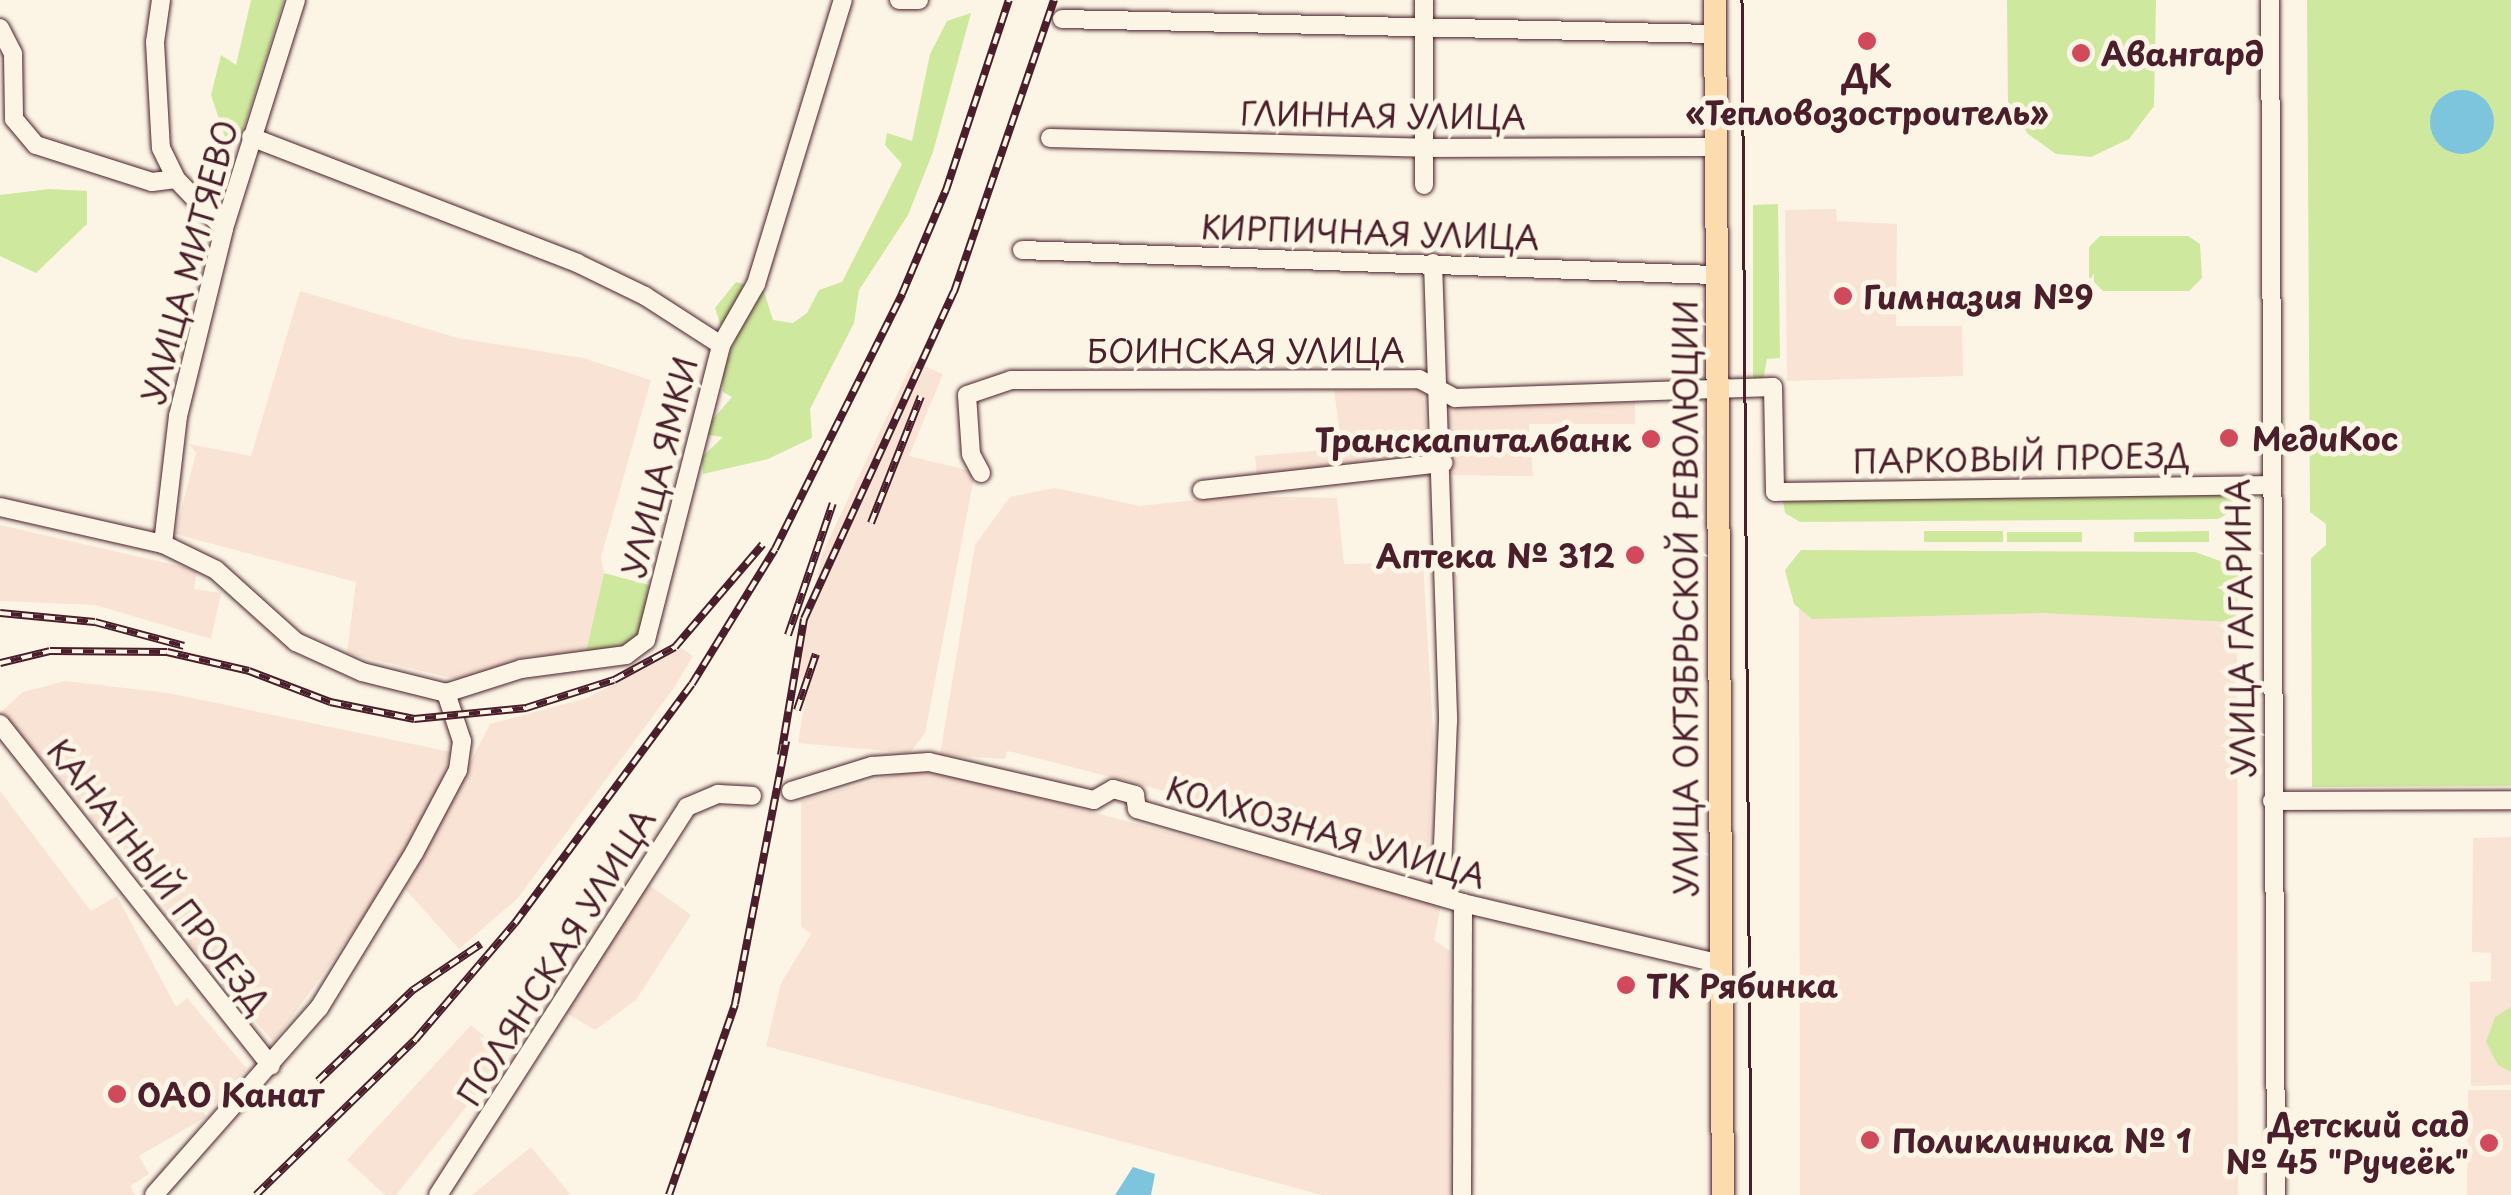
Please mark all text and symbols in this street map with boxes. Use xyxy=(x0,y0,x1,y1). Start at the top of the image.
marker: ДК «Тепловозостроитель» xyxy=(1856,30,1878,52)
place label: Авангард xyxy=(2101,34,2264,72)
marker: Авангард xyxy=(2070,42,2092,64)
place label: ДК «Тепловозостроитель» xyxy=(1685,57,2049,132)
street label: ГЛИННАЯ УЛИЦА xyxy=(1240,93,1526,137)
street label: УЛИЦА МИТЯЕВО xyxy=(132,115,246,409)
street label: КИРПИЧНАЯ УЛИЦА xyxy=(1200,207,1540,257)
place label: Гимназия №9 xyxy=(1863,277,2094,315)
marker: Гимназия №9 xyxy=(1832,285,1854,307)
street label: УЛИЦА ОКТЯБРЬСКОЙ РЕВОЛЮЦИИ xyxy=(1666,295,1704,901)
street label: БОИНСКАЯ УЛИЦА xyxy=(1087,331,1405,369)
street label: УЛИЦА ЯМКИ xyxy=(613,352,705,582)
place label: МедиКос xyxy=(2252,419,2398,457)
place label: Транскапиталбанк xyxy=(1315,420,1631,458)
marker: МедиКос xyxy=(2216,425,2242,451)
marker: Транскапиталбанк xyxy=(1640,428,1662,450)
street label: ПАРКОВЫЙ ПРОЕЗД xyxy=(1853,436,2189,480)
street label: УЛИЦА ГАГАРИНА xyxy=(2218,477,2262,779)
place label: Аптека № 312 xyxy=(1376,536,1615,574)
marker: Аптека № 312 xyxy=(1624,544,1646,566)
street label: КАНАТНЫЙ ПРОЕЗД xyxy=(40,731,278,1021)
street label: КОЛХОЗНАЯ УЛИЦА xyxy=(1162,768,1490,896)
street label: ПОЛЯНСКАЯ УЛИЦА xyxy=(449,802,663,1112)
place label: ТК Рябинка xyxy=(1646,966,1841,1004)
marker: ТК Рябинка xyxy=(1615,974,1637,996)
place label: ОАО Канат xyxy=(137,1075,326,1113)
marker: ОАО Канат xyxy=(106,1083,128,1105)
place label: Детский сад № 45 "Ручеёк" xyxy=(2223,1106,2469,1181)
place label: Поликлиника № 1 xyxy=(1892,1121,2192,1159)
marker: Поликлиника № 1 xyxy=(1857,1127,1883,1153)
marker: Детский сад № 45 "Ручеёк" xyxy=(2478,1132,2500,1154)

